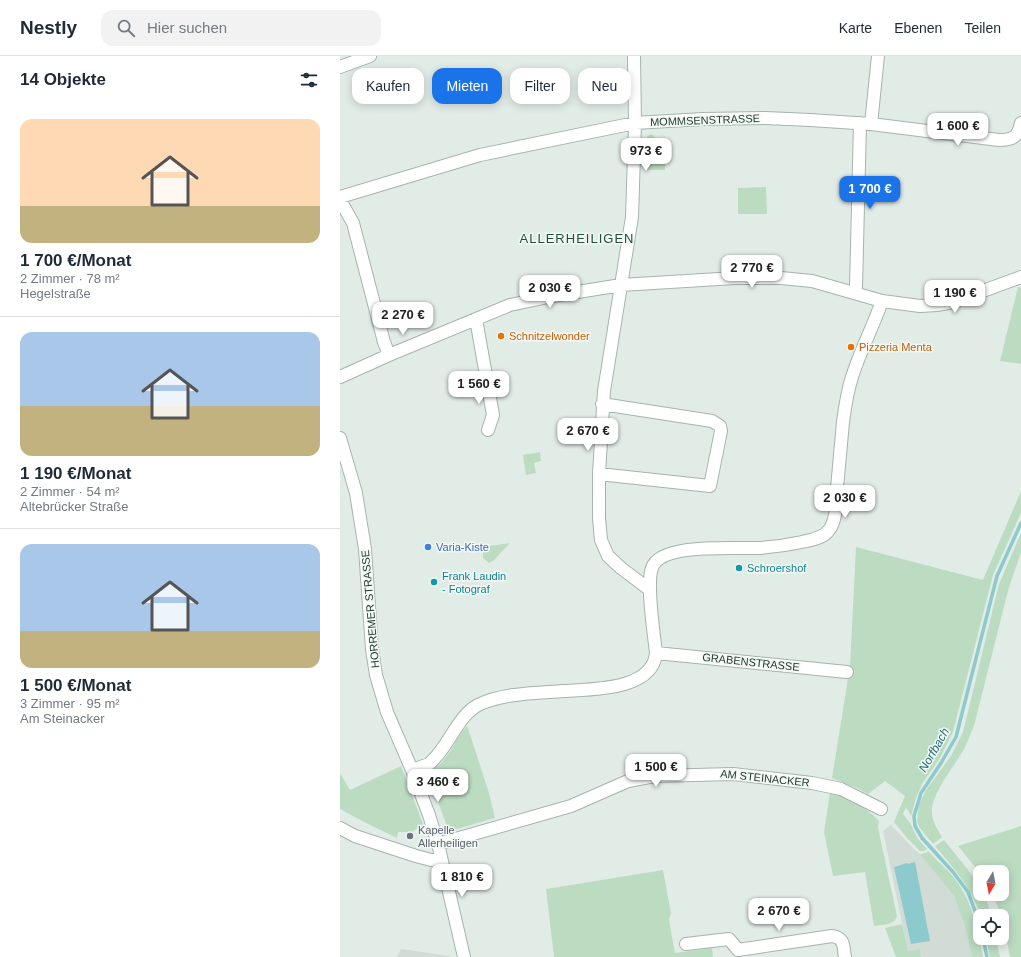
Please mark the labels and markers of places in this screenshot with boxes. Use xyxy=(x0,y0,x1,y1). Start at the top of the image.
pin: 1 600 € xyxy=(921,113,995,147)
pin: 973 € xyxy=(618,138,674,172)
pin: 1 700 € xyxy=(833,176,907,210)
pin: 2 770 € xyxy=(715,255,789,289)
pin: 2 030 € xyxy=(513,275,587,309)
pin: 1 190 € xyxy=(918,280,992,314)
pin: 2 270 € xyxy=(366,302,440,336)
place label: Schnitzelwonder xyxy=(509,330,590,342)
marker: Schnitzelwonder xyxy=(496,331,506,341)
place label: Pizzeria Menta xyxy=(859,341,933,353)
marker: Pizzeria Menta xyxy=(846,342,856,352)
pin: 1 560 € xyxy=(442,371,516,405)
pin: 2 670 € xyxy=(551,418,625,452)
pin: 2 030 € xyxy=(808,485,882,519)
place label: Varia-Kiste xyxy=(436,541,489,553)
marker: Varia-Kiste xyxy=(423,542,433,552)
place label: Schroershof xyxy=(747,562,807,574)
marker: Schroershof xyxy=(734,563,744,573)
place label: Frank Laudin - Fotograf xyxy=(442,570,506,595)
marker: Frank Laudin - Fotograf xyxy=(429,577,439,587)
pin: 1 500 € xyxy=(619,754,693,788)
pin: 3 460 € xyxy=(401,769,475,803)
place label: Kapelle Allerheiligen xyxy=(418,824,478,849)
marker: Kapelle Allerheiligen xyxy=(405,831,415,841)
pin: 1 810 € xyxy=(425,864,499,898)
pin: 2 670 € xyxy=(742,898,816,932)

